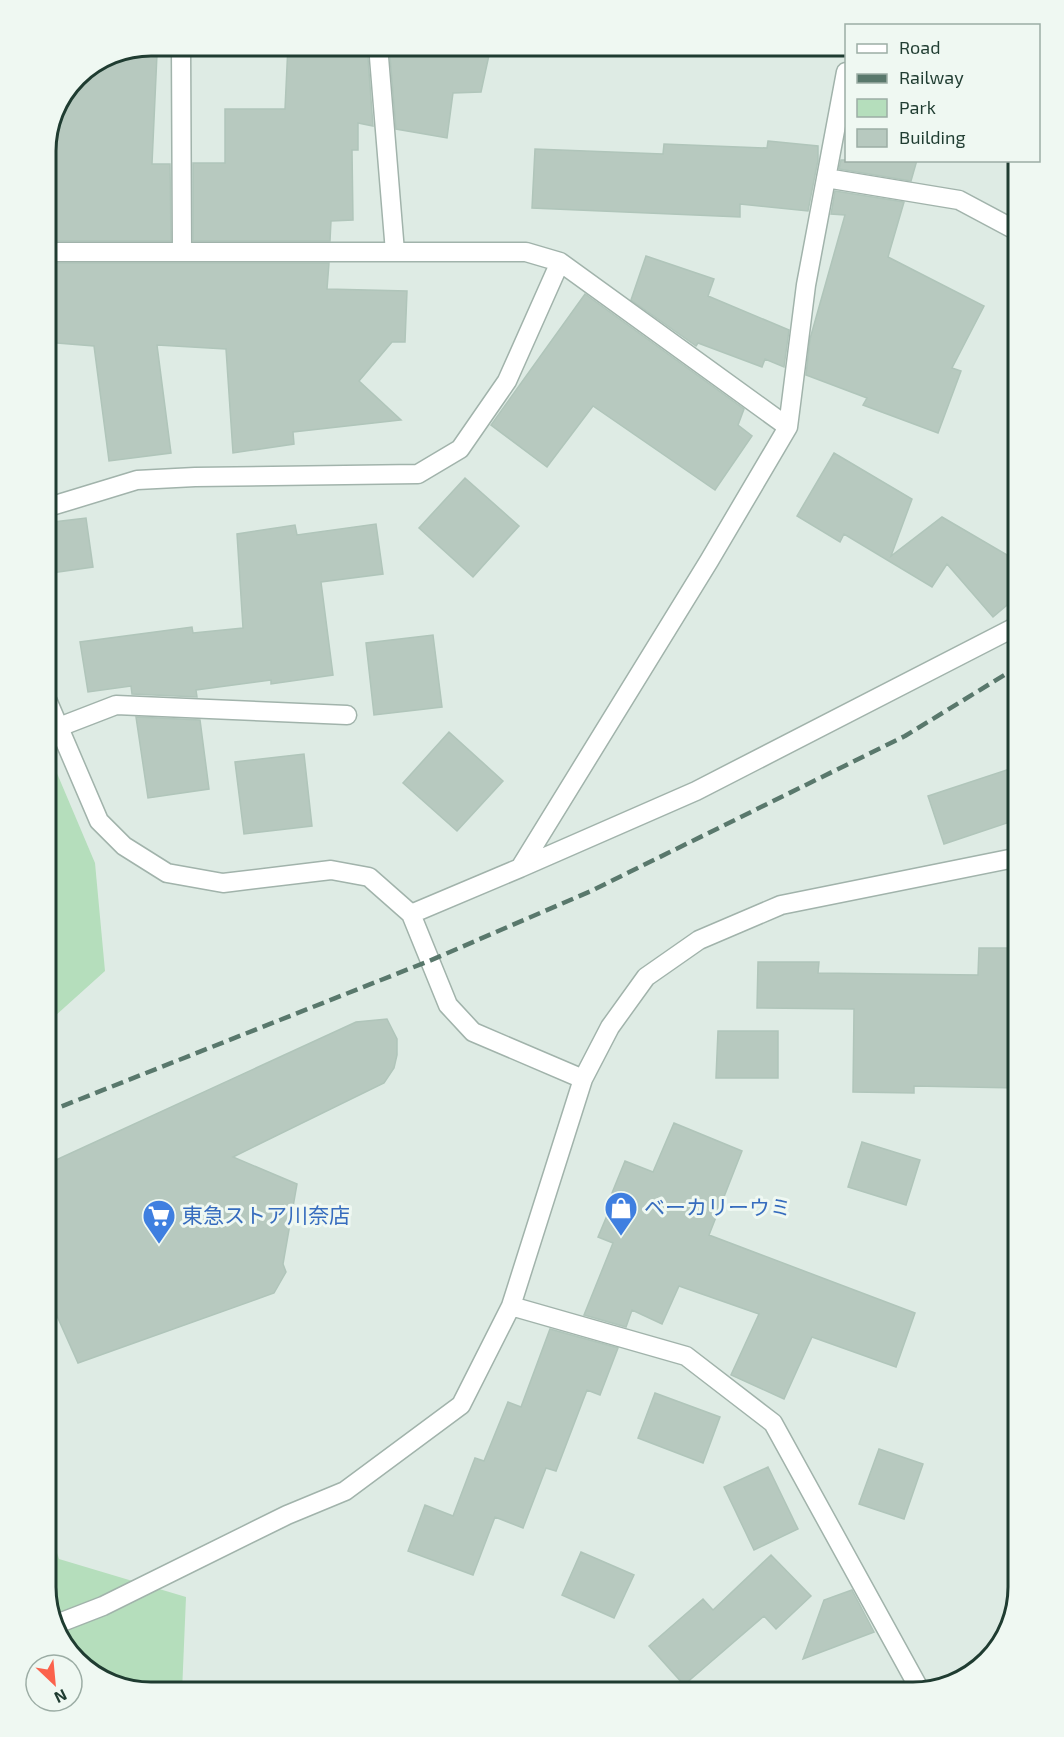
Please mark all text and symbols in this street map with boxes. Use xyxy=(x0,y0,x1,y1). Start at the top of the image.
legend xyxy=(845,24,1040,162)
text: Road xyxy=(899,36,940,58)
text: Railway xyxy=(899,66,964,88)
text: Park xyxy=(899,96,936,118)
text: Building xyxy=(899,126,966,148)
shop icon: ベーカリーウミ xyxy=(603,1190,639,1237)
place label: ベーカリーウミ xyxy=(644,1194,791,1219)
supermarket icon: 東急ストア川奈店 xyxy=(141,1198,177,1245)
place label: 東急ストア川奈店 xyxy=(182,1202,350,1227)
north arrow xyxy=(24,1653,84,1713)
text: N xyxy=(51,1686,70,1708)

